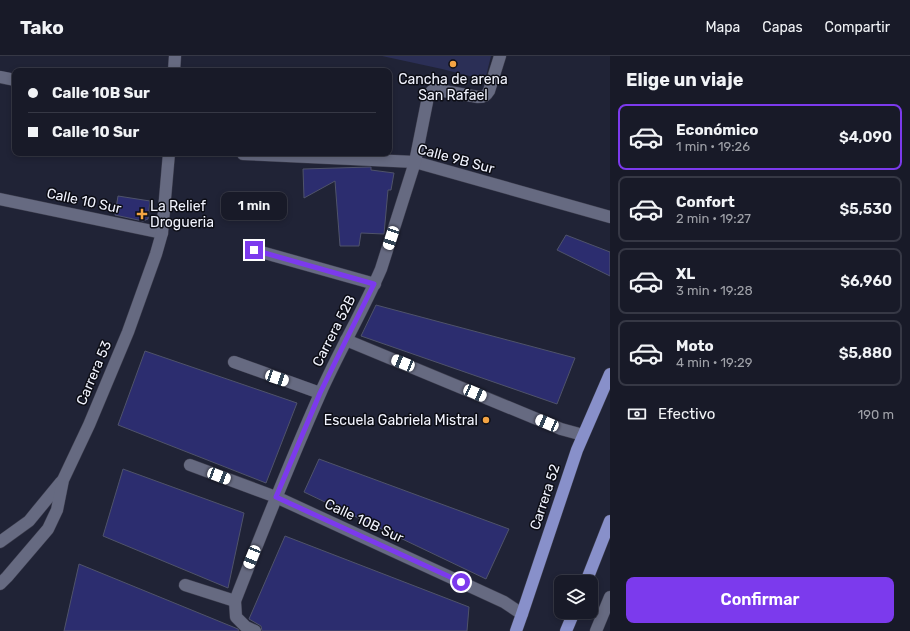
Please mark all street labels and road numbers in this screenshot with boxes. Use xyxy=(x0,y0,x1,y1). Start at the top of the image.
street label: Calle 9B Sur xyxy=(416,141,497,178)
street label: Calle 10 Sur xyxy=(45,185,124,217)
street label: Carrera 52B xyxy=(309,293,359,369)
street label: Carrera 53 xyxy=(73,338,115,408)
street label: Carrera 52 xyxy=(526,462,564,532)
street label: Calle 10B Sur xyxy=(322,495,407,547)

